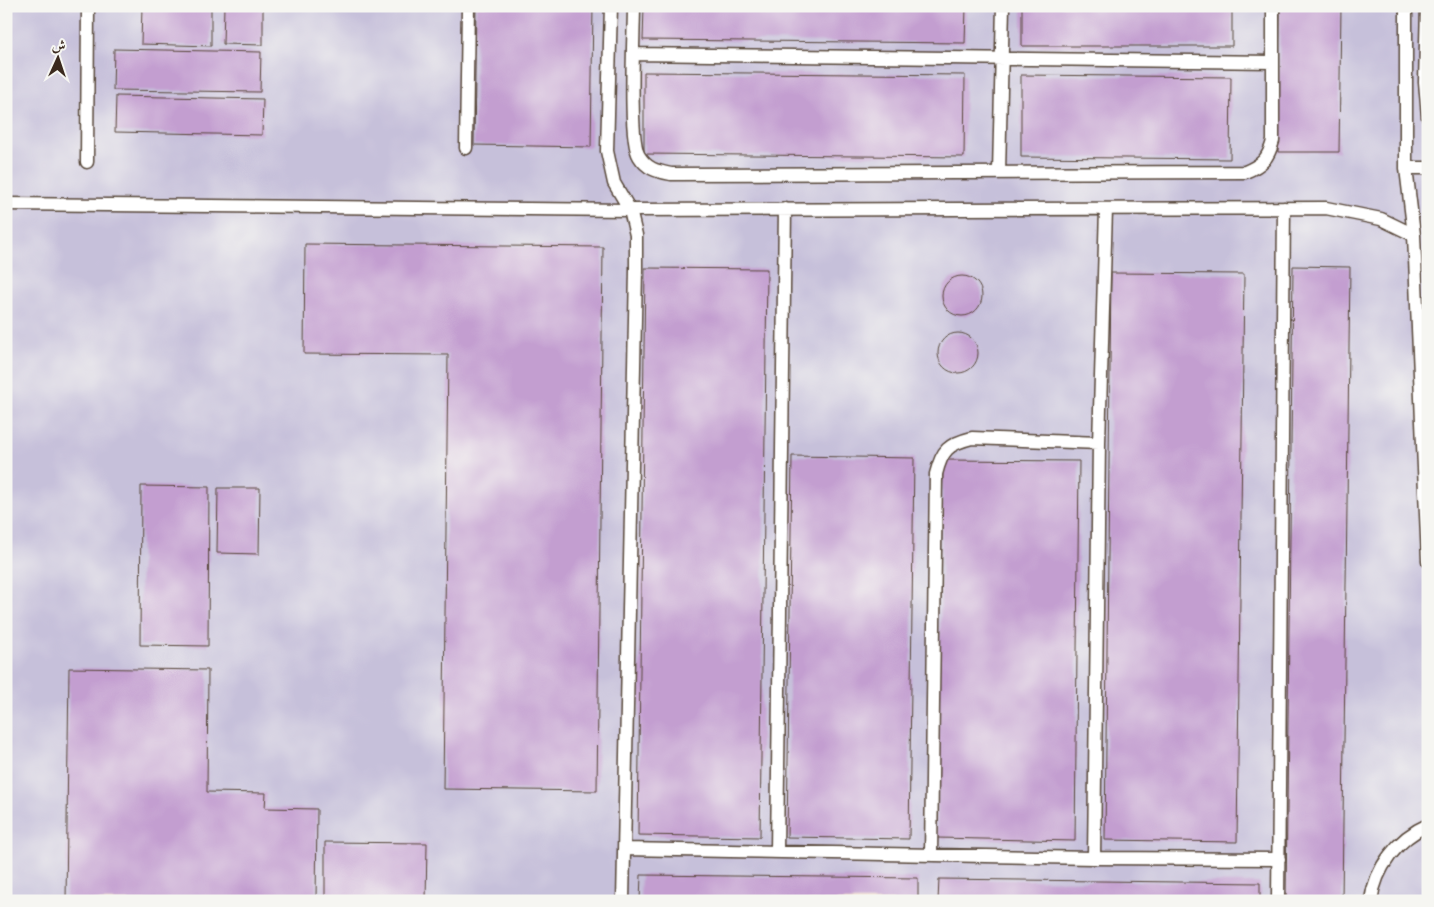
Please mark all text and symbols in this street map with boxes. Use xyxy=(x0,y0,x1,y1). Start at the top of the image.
north arrow xyxy=(32,32,82,82)
text: ش xyxy=(51,36,66,54)

